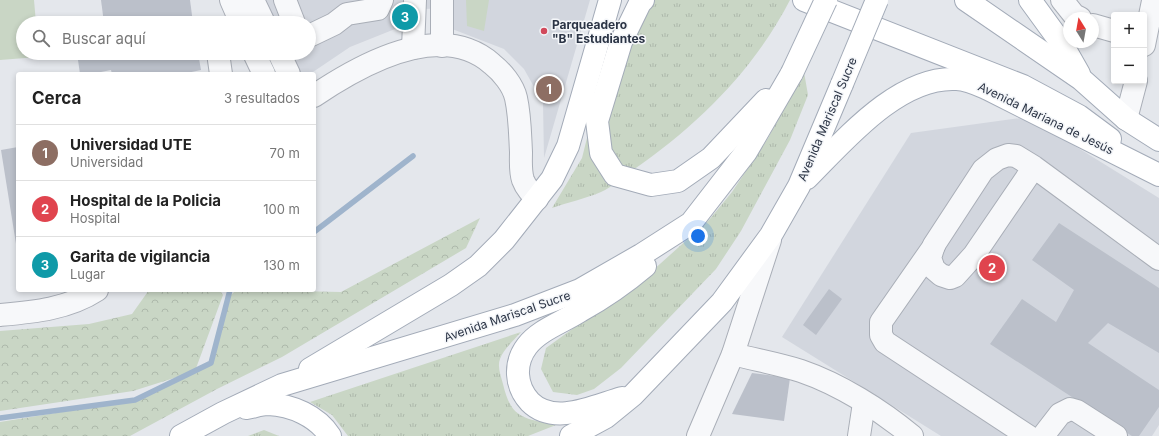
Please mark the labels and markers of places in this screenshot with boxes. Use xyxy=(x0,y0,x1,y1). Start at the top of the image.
pin: 3 xyxy=(392,2,418,32)
place label: Parqueadero "B" Estudiantes xyxy=(552,17,646,46)
marker: Parqueadero "B" Estudiantes xyxy=(539,26,549,36)
pin: 1 xyxy=(536,74,562,104)
pin: 2 xyxy=(979,253,1005,283)

